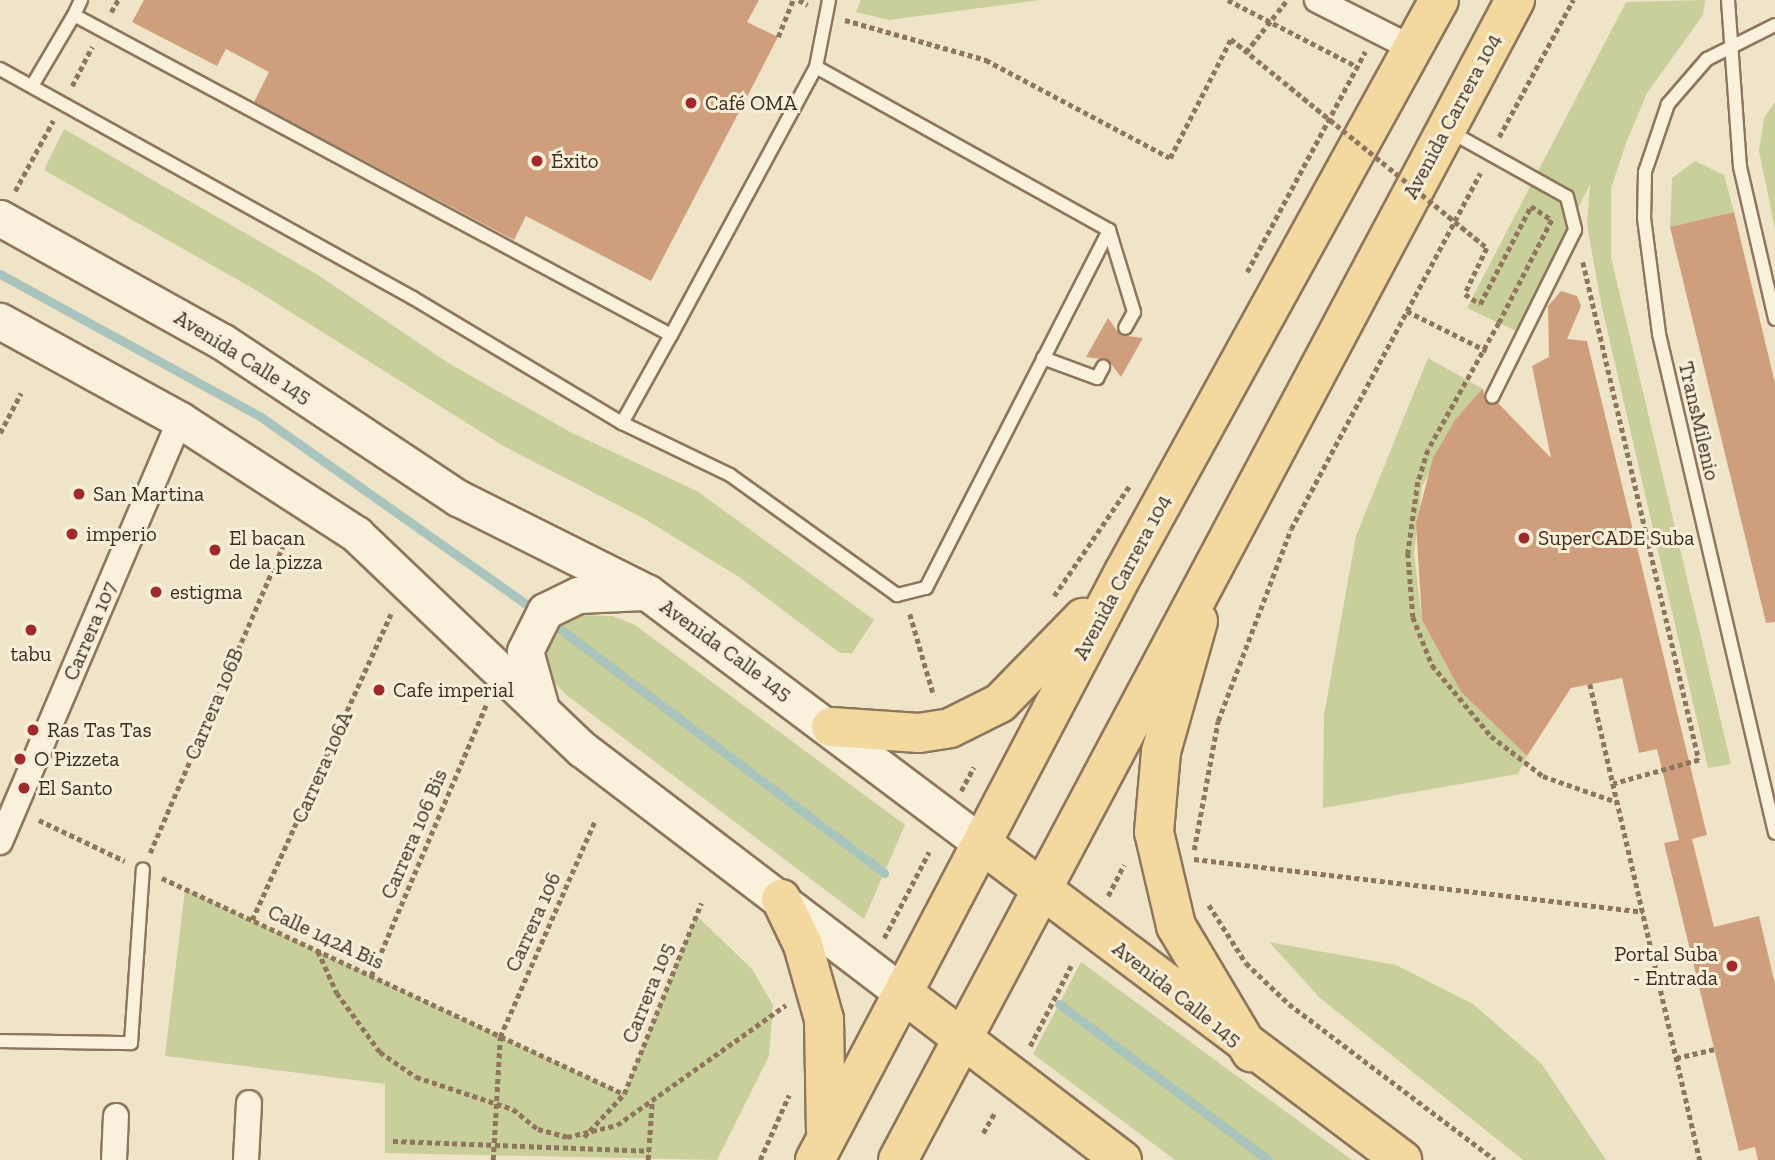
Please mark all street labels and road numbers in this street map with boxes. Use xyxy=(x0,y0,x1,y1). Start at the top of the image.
street label: Avenida Carrera 104 xyxy=(1398,29,1506,203)
street label: Avenida Calle 145 xyxy=(170,305,316,409)
street label: TransMilenio xyxy=(1673,359,1725,483)
street label: Avenida Carrera 104 xyxy=(1068,490,1176,664)
street label: Carrera 107 xyxy=(58,578,122,684)
street label: Avenida Calle 145 xyxy=(655,594,797,706)
street label: Carrera 106B xyxy=(179,644,249,764)
street label: Carrera 106A xyxy=(286,707,358,827)
street label: Carrera 106 Bis xyxy=(375,765,453,903)
street label: Carrera 106 xyxy=(500,868,566,976)
street label: Calle 142A Bis xyxy=(264,899,388,975)
street label: Avenida Calle 145 xyxy=(1107,936,1247,1052)
street label: Carrera 105 xyxy=(616,939,680,1047)

